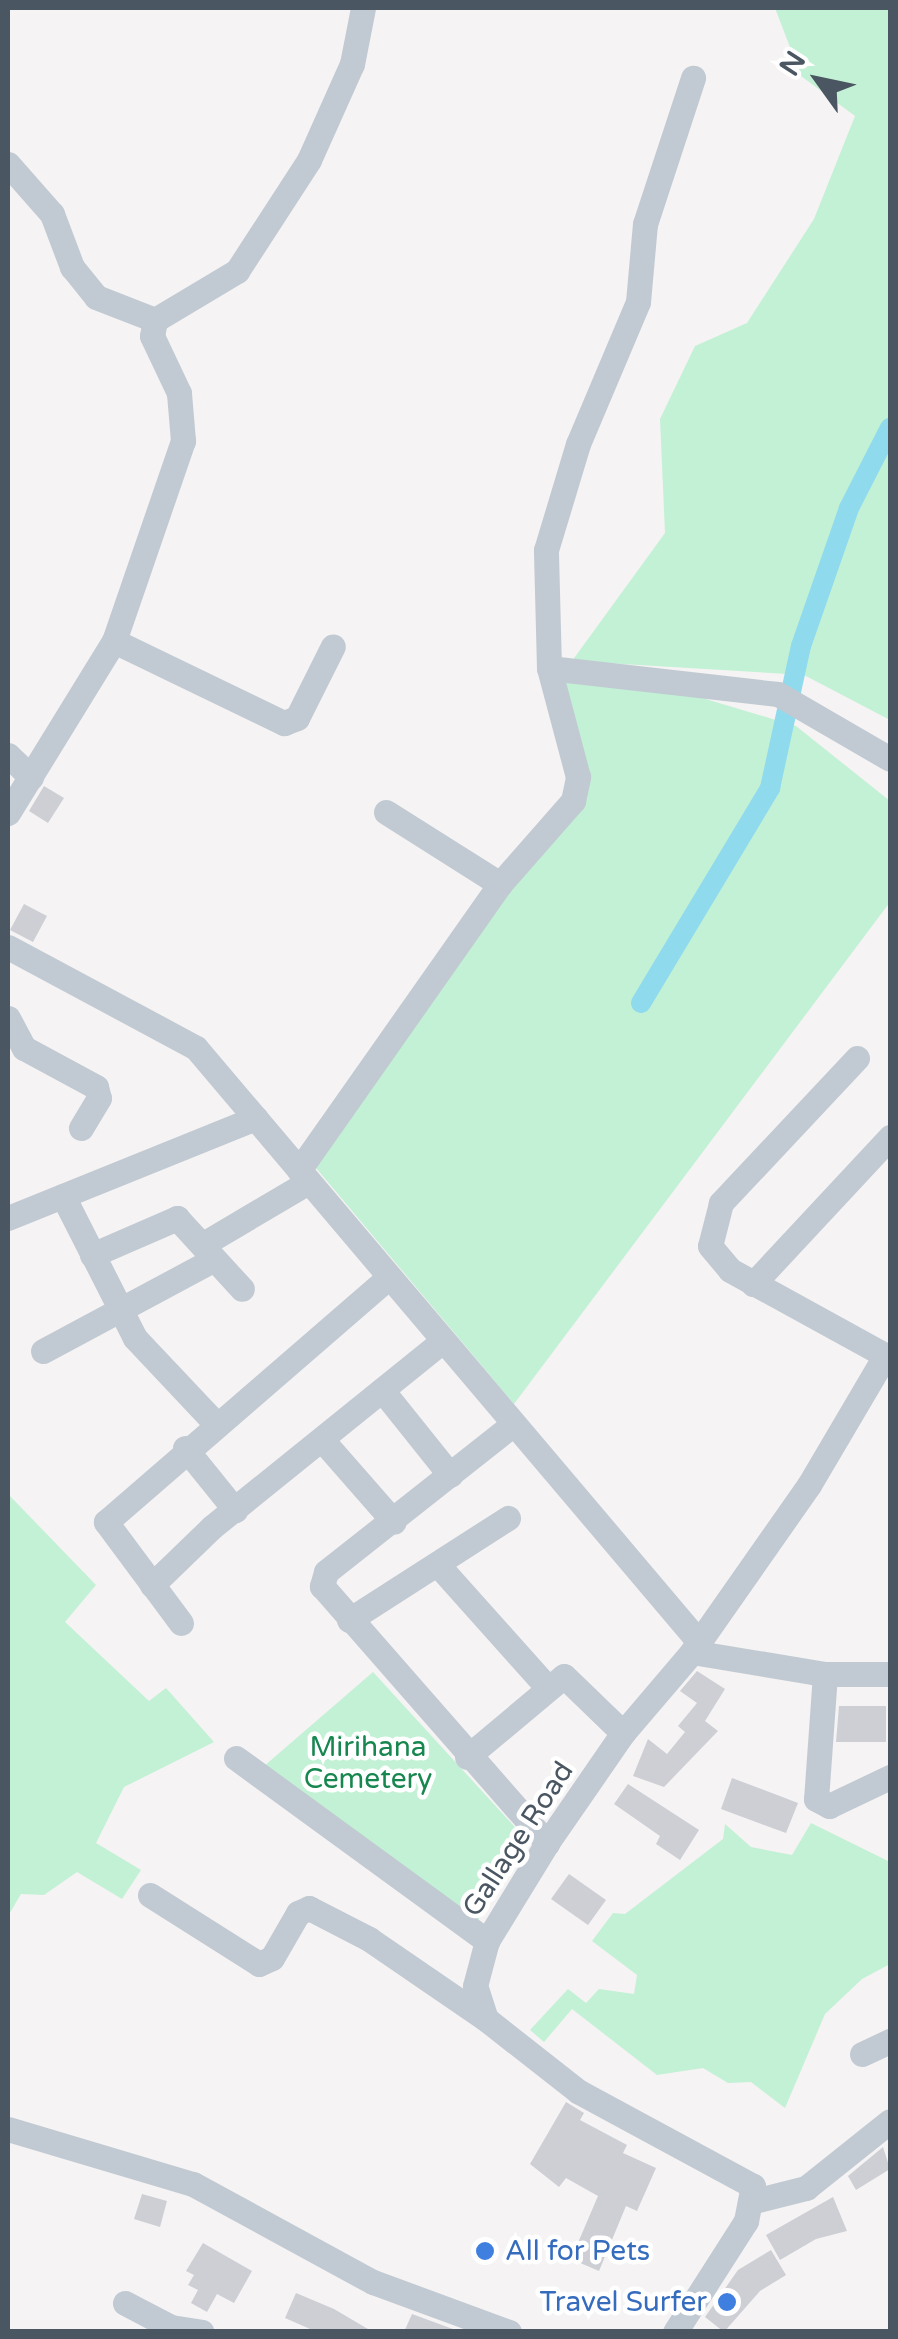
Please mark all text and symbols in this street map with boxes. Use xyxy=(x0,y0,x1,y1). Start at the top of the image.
north arrow xyxy=(768,30,868,130)
text: N xyxy=(772,45,813,82)
park label: Mirihana Cemetery xyxy=(304,1730,432,1796)
street label: Gallage Road xyxy=(455,1755,581,1923)
place label: All for Pets xyxy=(505,2234,650,2268)
marker: All for Pets xyxy=(474,2240,496,2262)
place label: Travel Surfer xyxy=(539,2285,707,2319)
marker: Travel Surfer xyxy=(716,2291,738,2313)

